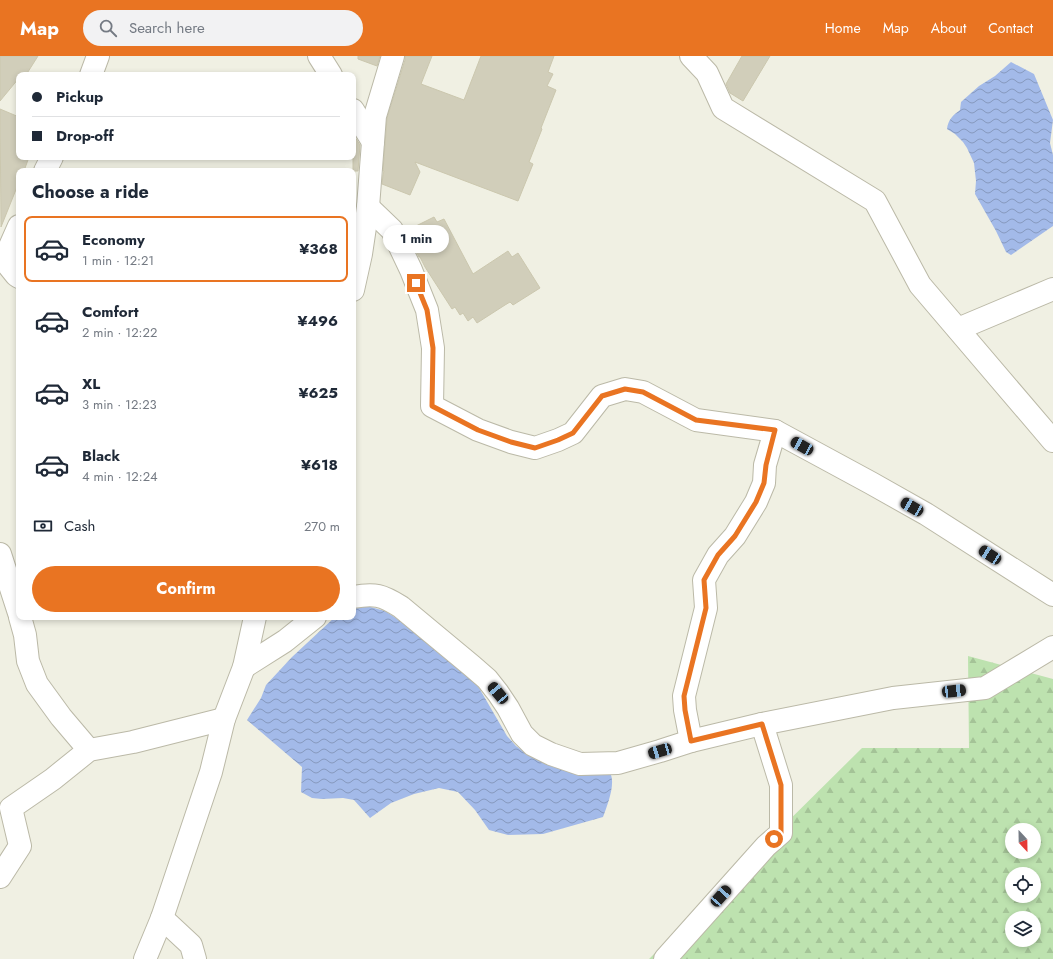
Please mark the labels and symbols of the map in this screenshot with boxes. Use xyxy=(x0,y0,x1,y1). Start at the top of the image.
callout: 1 min xyxy=(383,225,449,253)
route end xyxy=(407,274,425,292)
car xyxy=(789,435,815,457)
car xyxy=(899,496,925,518)
car xyxy=(977,543,1003,567)
car xyxy=(486,680,510,706)
car xyxy=(941,684,967,698)
car xyxy=(647,742,673,760)
north arrow xyxy=(1005,823,1041,859)
route start xyxy=(765,830,783,848)
car xyxy=(709,883,733,909)

